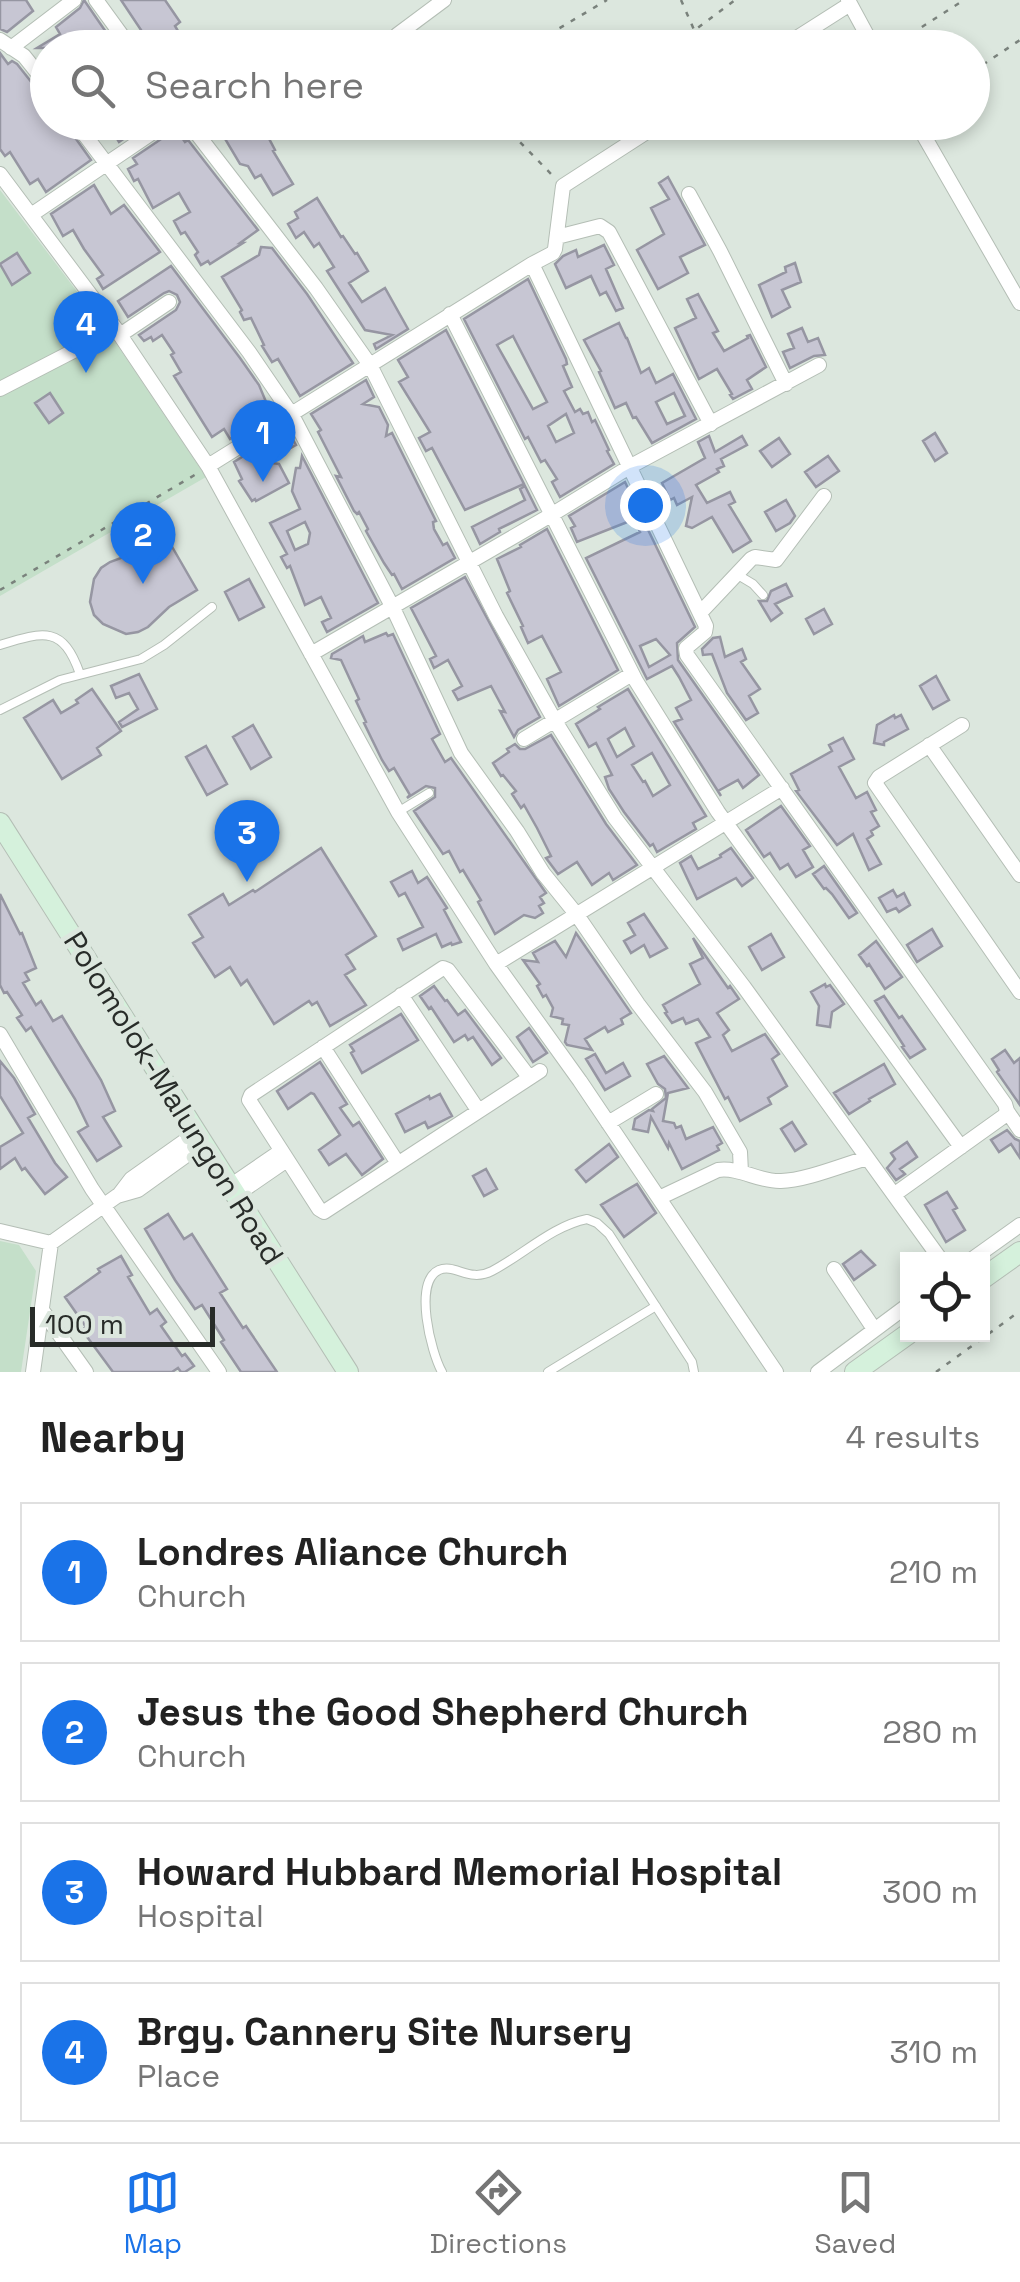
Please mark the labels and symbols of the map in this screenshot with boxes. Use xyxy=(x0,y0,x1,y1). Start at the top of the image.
pin: 4 xyxy=(54,290,118,373)
pin: 1 xyxy=(230,400,296,482)
your location xyxy=(620,480,671,531)
pin: 2 xyxy=(110,502,176,584)
pin: 3 xyxy=(214,800,280,882)
street label: Polomolok-Malungon Road xyxy=(55,924,293,1272)
scale bar xyxy=(30,1302,215,1346)

